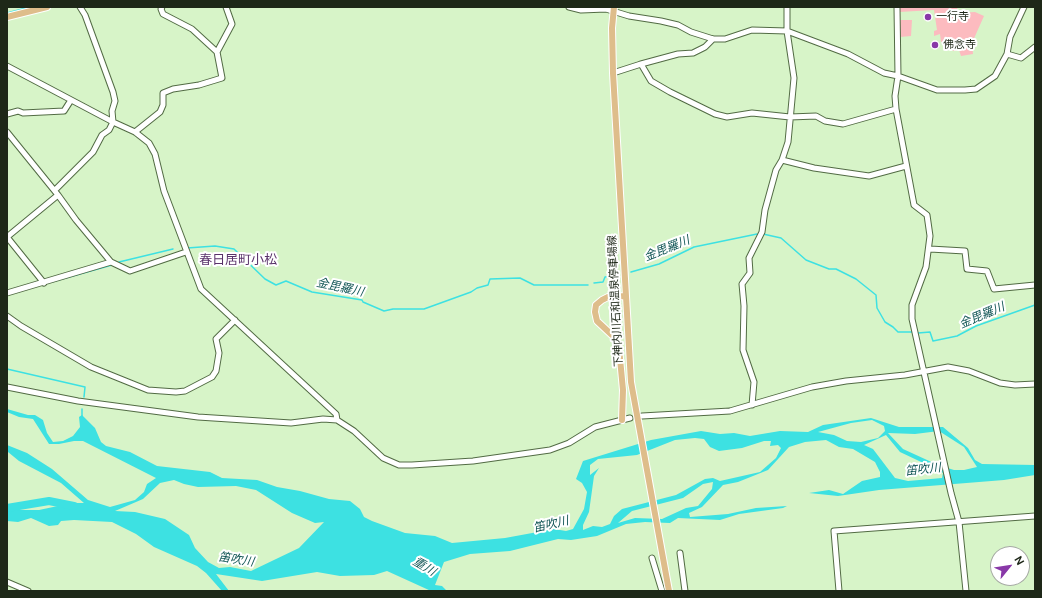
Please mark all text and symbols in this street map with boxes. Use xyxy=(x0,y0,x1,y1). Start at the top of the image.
place label: 一行寺 xyxy=(936,10,969,24)
marker: 一行寺 xyxy=(923,12,933,22)
place label: 佛念寺 xyxy=(943,38,976,52)
marker: 佛念寺 xyxy=(930,40,940,50)
water label: 金毘羅川 xyxy=(642,233,692,265)
street label: 下神内川石和温泉停車場線 xyxy=(606,235,626,367)
district label: 春日居町小松 xyxy=(199,253,277,269)
water label: 金毘羅川 xyxy=(315,276,365,300)
water label: 金毘羅川 xyxy=(957,300,1007,332)
water label: 笛吹川 xyxy=(904,461,942,479)
water label: 笛吹川 xyxy=(532,514,570,536)
north arrow xyxy=(990,546,1030,586)
water label: 笛吹川 xyxy=(217,550,255,570)
text: N xyxy=(1011,554,1028,567)
water label: 重川 xyxy=(410,555,438,579)

